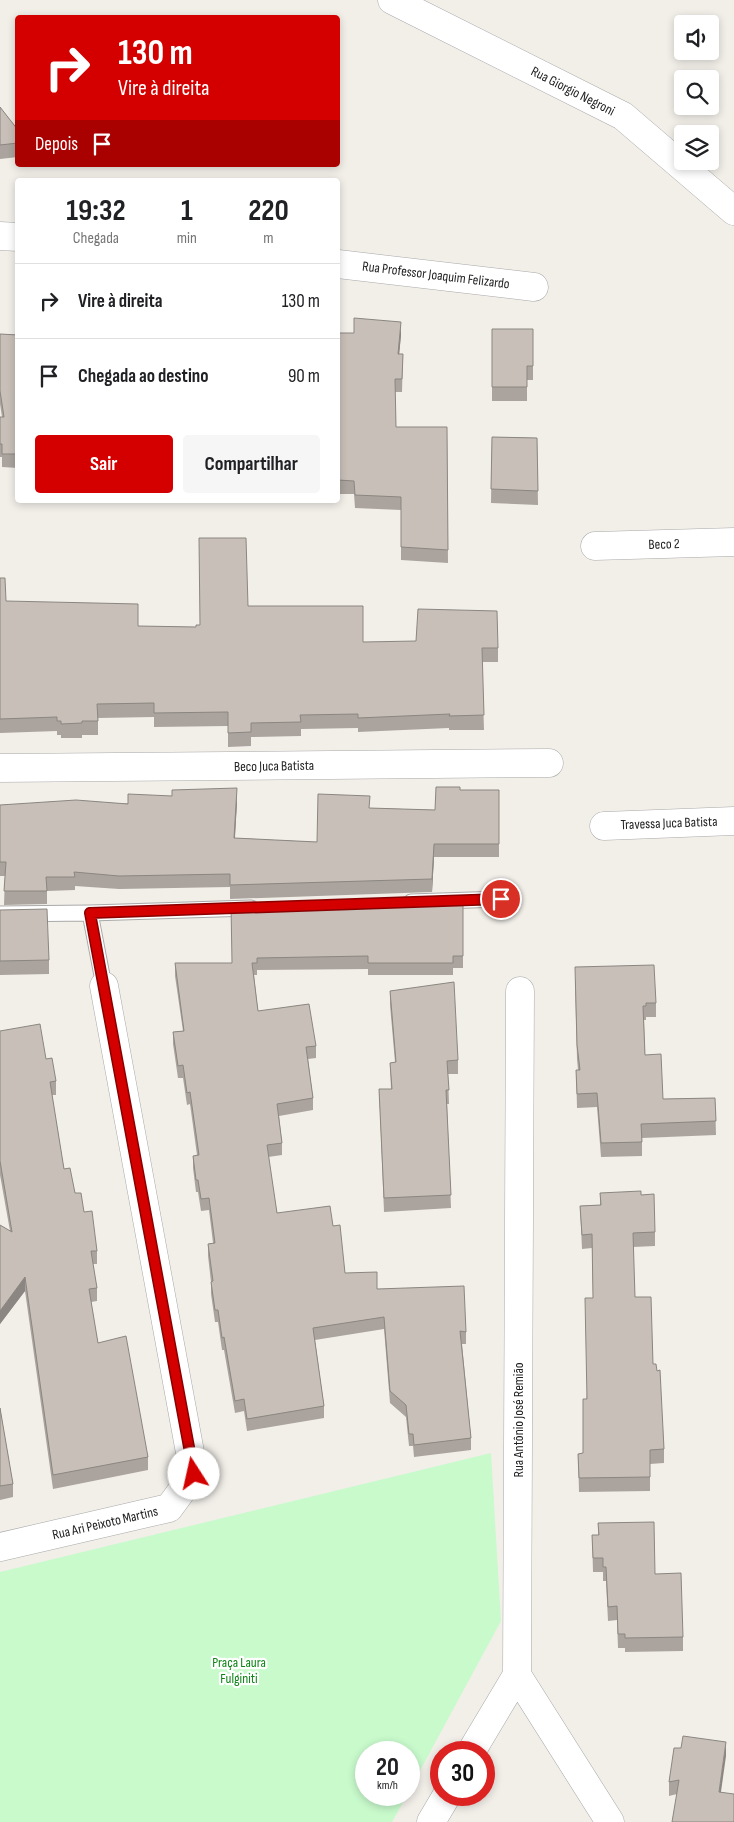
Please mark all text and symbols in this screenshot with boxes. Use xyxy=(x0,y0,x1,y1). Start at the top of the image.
map controls xyxy=(674,15,719,170)
button: sound xyxy=(674,15,719,60)
text: 130 m xyxy=(118,32,193,75)
icon: right xyxy=(35,35,100,100)
street label: Rua Giorgio Negroni xyxy=(528,63,618,119)
button: search xyxy=(674,70,719,115)
text: Vire à direita xyxy=(118,75,210,102)
button: layers xyxy=(674,125,719,170)
icon: arrive xyxy=(88,130,116,158)
text: Depois xyxy=(35,133,78,156)
text: 19:32 xyxy=(66,193,126,229)
text: 1 xyxy=(181,193,193,229)
text: 220 xyxy=(248,193,289,229)
text: Chegada xyxy=(73,229,119,248)
text: min xyxy=(177,229,197,248)
text: m xyxy=(263,229,274,248)
street label: Rua Professor Joaquim Felizardo xyxy=(361,258,511,293)
icon: right xyxy=(35,287,63,315)
text: Vire à direita xyxy=(78,290,162,313)
text: 130 m xyxy=(282,290,320,313)
icon: arrive xyxy=(35,362,63,390)
text: Chegada ao destino xyxy=(78,365,208,388)
text: 90 m xyxy=(288,365,320,388)
button: Sair xyxy=(35,435,173,493)
button: Compartilhar xyxy=(183,435,320,493)
street label: Beco 2 xyxy=(648,535,680,553)
street label: Beco Juca Batista xyxy=(234,757,314,775)
street label: Travessa Juca Batista xyxy=(620,813,718,833)
pin xyxy=(480,878,522,920)
icon: arrive xyxy=(487,885,515,913)
street label: Rua Antônio José Remião xyxy=(510,1362,527,1478)
position arrow xyxy=(167,1447,219,1499)
street label: Rua Ari Peixoto Martins xyxy=(50,1503,160,1543)
park label: Praça Laura Fulginiti xyxy=(212,1654,266,1687)
speed limit sign: 30 xyxy=(430,1741,495,1806)
text: 20 xyxy=(376,1752,399,1783)
text: km/h xyxy=(377,1778,398,1793)

